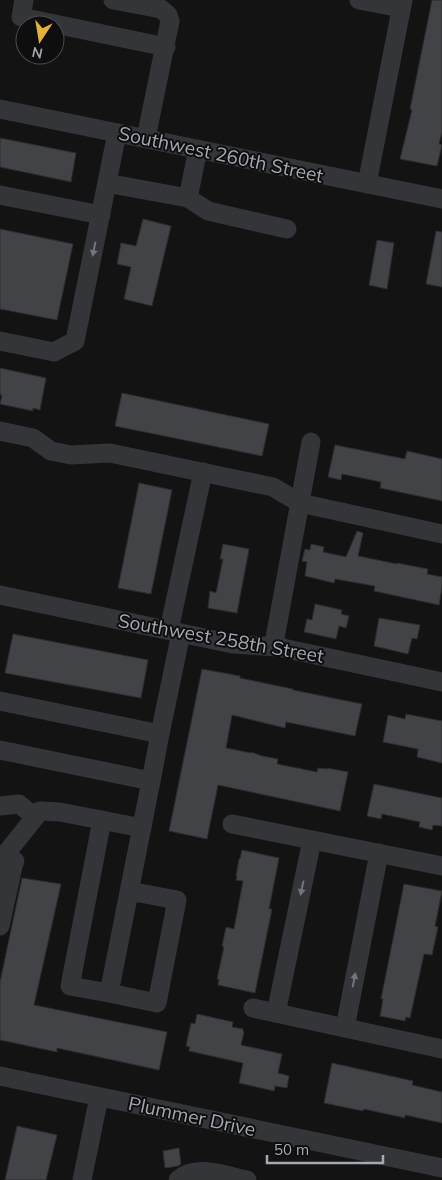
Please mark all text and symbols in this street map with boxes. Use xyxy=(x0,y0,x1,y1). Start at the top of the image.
north arrow xyxy=(15,15,65,65)
text: N xyxy=(30,43,44,63)
street label: Southwest 260th Street xyxy=(117,121,326,187)
one-way arrow xyxy=(89,242,97,258)
street label: Southwest 258th Street xyxy=(116,608,326,668)
one-way arrow xyxy=(298,880,306,895)
one-way arrow xyxy=(350,972,358,987)
street label: Plummer Drive xyxy=(126,1091,258,1141)
scale bar xyxy=(267,1132,383,1164)
text: 50 m xyxy=(274,1140,309,1159)

